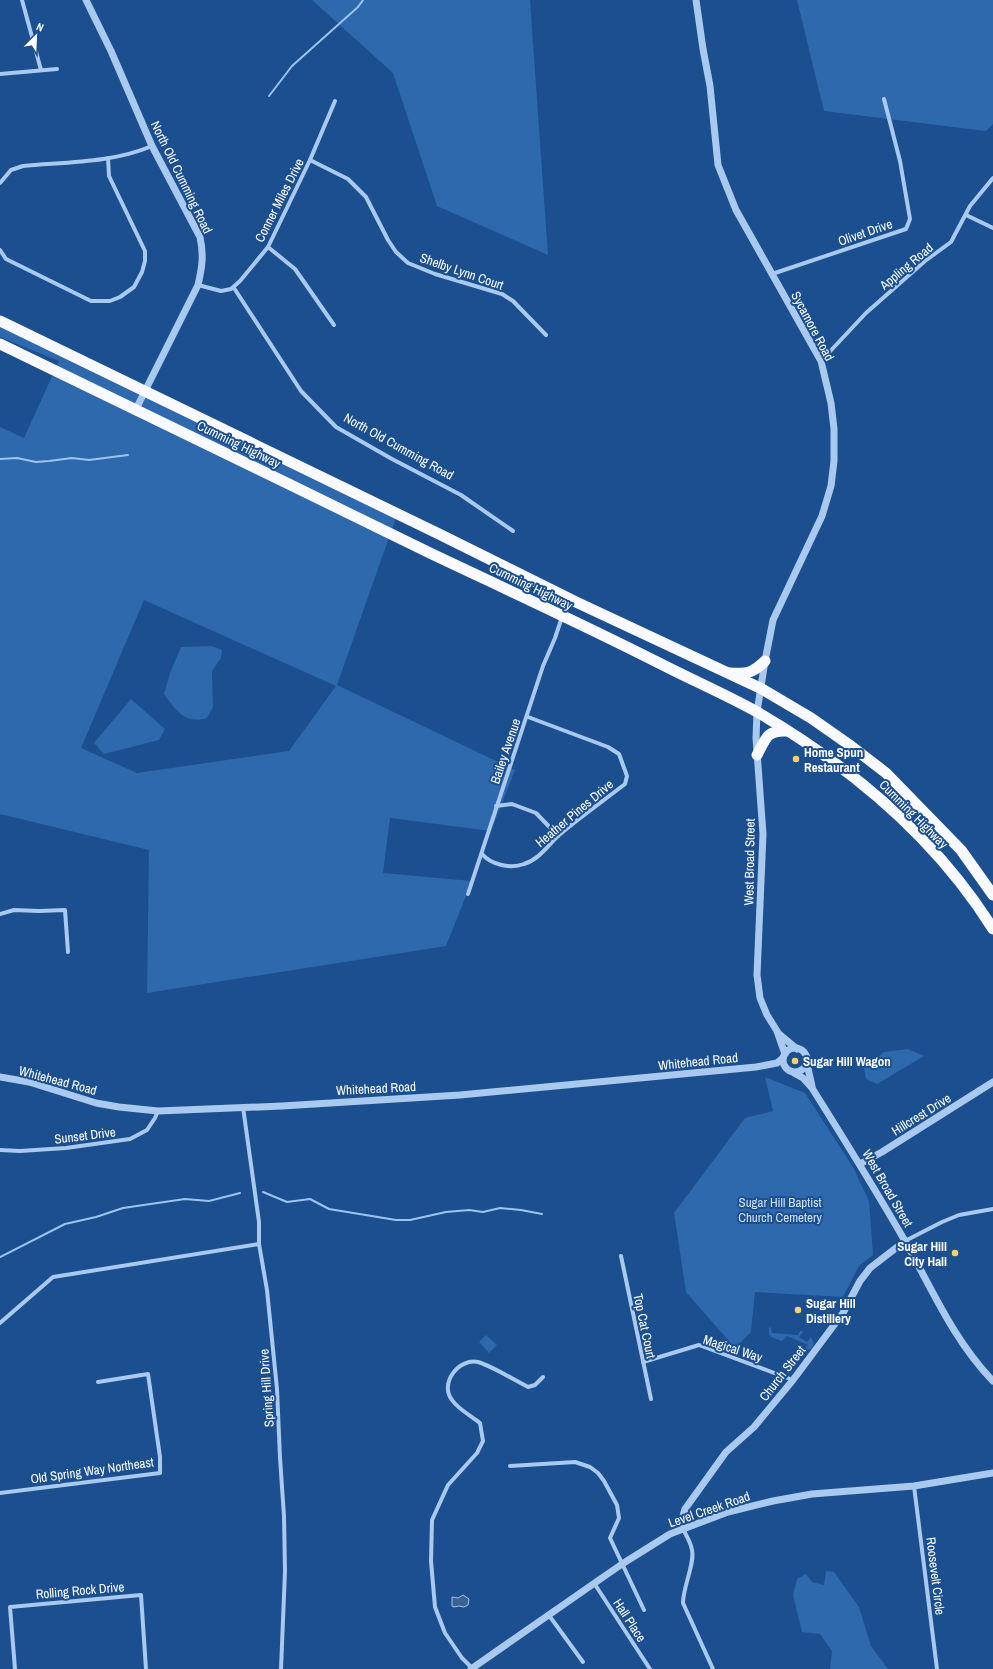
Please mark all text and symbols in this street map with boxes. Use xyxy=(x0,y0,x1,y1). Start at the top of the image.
north arrow xyxy=(16,16,56,56)
text: N xyxy=(34,19,46,35)
street label: North Old Cumming Road xyxy=(147,118,216,236)
street label: Conner Miles Drive xyxy=(251,155,308,245)
street label: Olivet Drive xyxy=(836,215,895,250)
street label: Appling Road xyxy=(875,239,937,294)
street label: Shelby Lynn Court xyxy=(418,249,506,294)
street label: Sycamore Road xyxy=(787,288,838,364)
street label: North Old Cumming Road xyxy=(341,409,457,484)
street label: Cumming Highway xyxy=(194,417,284,472)
street label: Cumming Highway xyxy=(486,559,576,614)
street label: Bailey Avenue xyxy=(486,716,525,786)
place label: Home Spun Restaurant xyxy=(804,744,863,776)
marker: Home Spun Restaurant xyxy=(791,754,801,764)
street label: Heather Pines Drive xyxy=(532,776,617,851)
street label: Cumming Highway xyxy=(876,776,952,853)
street label: West Broad Street xyxy=(740,818,759,906)
street label: Whitehead Road xyxy=(657,1049,739,1074)
place label: Sugar Hill Wagon xyxy=(803,1053,891,1070)
marker: Sugar Hill Wagon xyxy=(790,1056,800,1066)
street label: Whitehead Road xyxy=(17,1062,99,1099)
street label: Whitehead Road xyxy=(336,1078,416,1099)
street label: Hillcrest Drive xyxy=(888,1089,954,1139)
street label: Sunset Drive xyxy=(53,1123,117,1148)
street label: West Broad Street xyxy=(858,1146,917,1230)
park label: Sugar Hill Baptist Church Cemetery xyxy=(738,1194,822,1226)
place label: Sugar Hill City Hall xyxy=(897,1238,947,1270)
marker: Sugar Hill City Hall xyxy=(950,1248,960,1258)
street label: Top Cat Court xyxy=(629,1292,660,1360)
place label: Sugar Hill Distillery xyxy=(806,1295,856,1327)
marker: Sugar Hill Distillery xyxy=(793,1305,803,1315)
street label: Magical Way xyxy=(701,1331,765,1366)
street label: Church Street xyxy=(755,1342,809,1404)
street label: Spring Hill Drive xyxy=(255,1348,278,1428)
street label: Old Spring Way Northeast xyxy=(29,1453,155,1488)
street label: Level Creek Road xyxy=(666,1488,752,1531)
street label: Roosevelt Circle xyxy=(922,1536,949,1616)
street label: Rolling Rock Drive xyxy=(35,1578,125,1603)
street label: Hall Place xyxy=(609,1596,650,1645)

